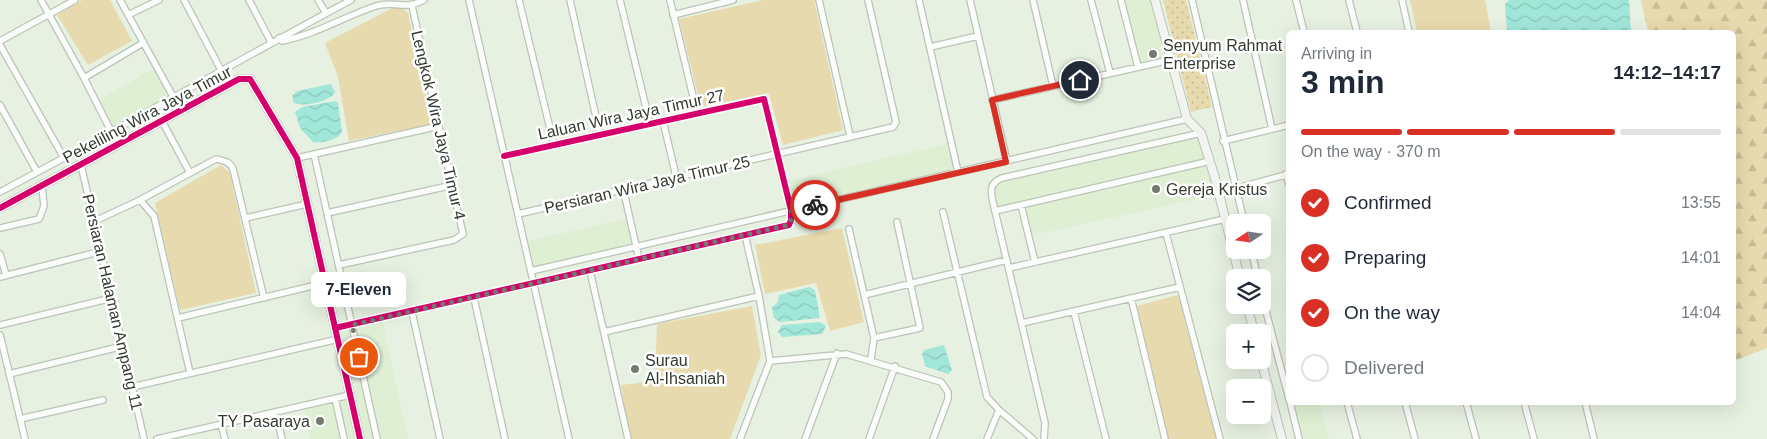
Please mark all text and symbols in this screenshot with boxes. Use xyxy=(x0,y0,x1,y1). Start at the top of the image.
street label: Lengkok Wira Jaya Timur 4 xyxy=(408,29,469,222)
place label: Senyum Rahmat Enterprise xyxy=(1163,37,1283,72)
text: Arriving in xyxy=(1301,45,1372,62)
marker: Senyum Rahmat Enterprise xyxy=(1147,48,1159,60)
pin xyxy=(1059,59,1101,101)
street label: Pekeliling Wira Jaya Timur xyxy=(60,62,235,166)
text: 14:12–14:17 xyxy=(1613,62,1721,83)
text: 3 min xyxy=(1301,64,1385,100)
icon: home xyxy=(1066,66,1094,94)
street label: Laluan Wira Jaya Timur 27 xyxy=(536,86,726,143)
text: On the way · 370 m xyxy=(1301,143,1441,160)
street label: Persiaran Wira Jaya Timur 25 xyxy=(543,152,752,216)
courier xyxy=(790,180,840,230)
place label: Gereja Kristus xyxy=(1166,181,1267,198)
marker: Gereja Kristus xyxy=(1150,183,1162,195)
icon: check xyxy=(1301,189,1329,217)
icon: bike xyxy=(801,191,829,219)
street label: Persiaran Halaman Ampang 11 xyxy=(79,192,146,412)
text: Confirmed xyxy=(1344,192,1432,213)
text: 13:55 xyxy=(1681,194,1721,211)
north arrow xyxy=(1226,214,1271,259)
map controls xyxy=(1226,214,1271,424)
icon: check xyxy=(1301,244,1329,272)
text: Preparing xyxy=(1344,247,1426,268)
text: 14:01 xyxy=(1681,249,1721,266)
button: layers xyxy=(1226,269,1271,314)
callout: 7-Eleven xyxy=(312,272,406,307)
text: 7-Eleven xyxy=(326,281,391,298)
icon: check xyxy=(1301,299,1329,327)
text: On the way xyxy=(1344,302,1440,323)
text: 14:04 xyxy=(1681,304,1721,321)
button: + xyxy=(1226,324,1271,369)
pin xyxy=(338,336,380,378)
icon: bag xyxy=(345,343,373,371)
place label: Surau Al-Ihsaniah xyxy=(645,352,725,387)
text: Delivered xyxy=(1344,357,1424,378)
marker: Surau Al-Ihsaniah xyxy=(629,363,641,375)
button: − xyxy=(1226,379,1271,424)
place label: TY Pasaraya xyxy=(218,413,310,430)
marker: TY Pasaraya xyxy=(314,415,326,427)

